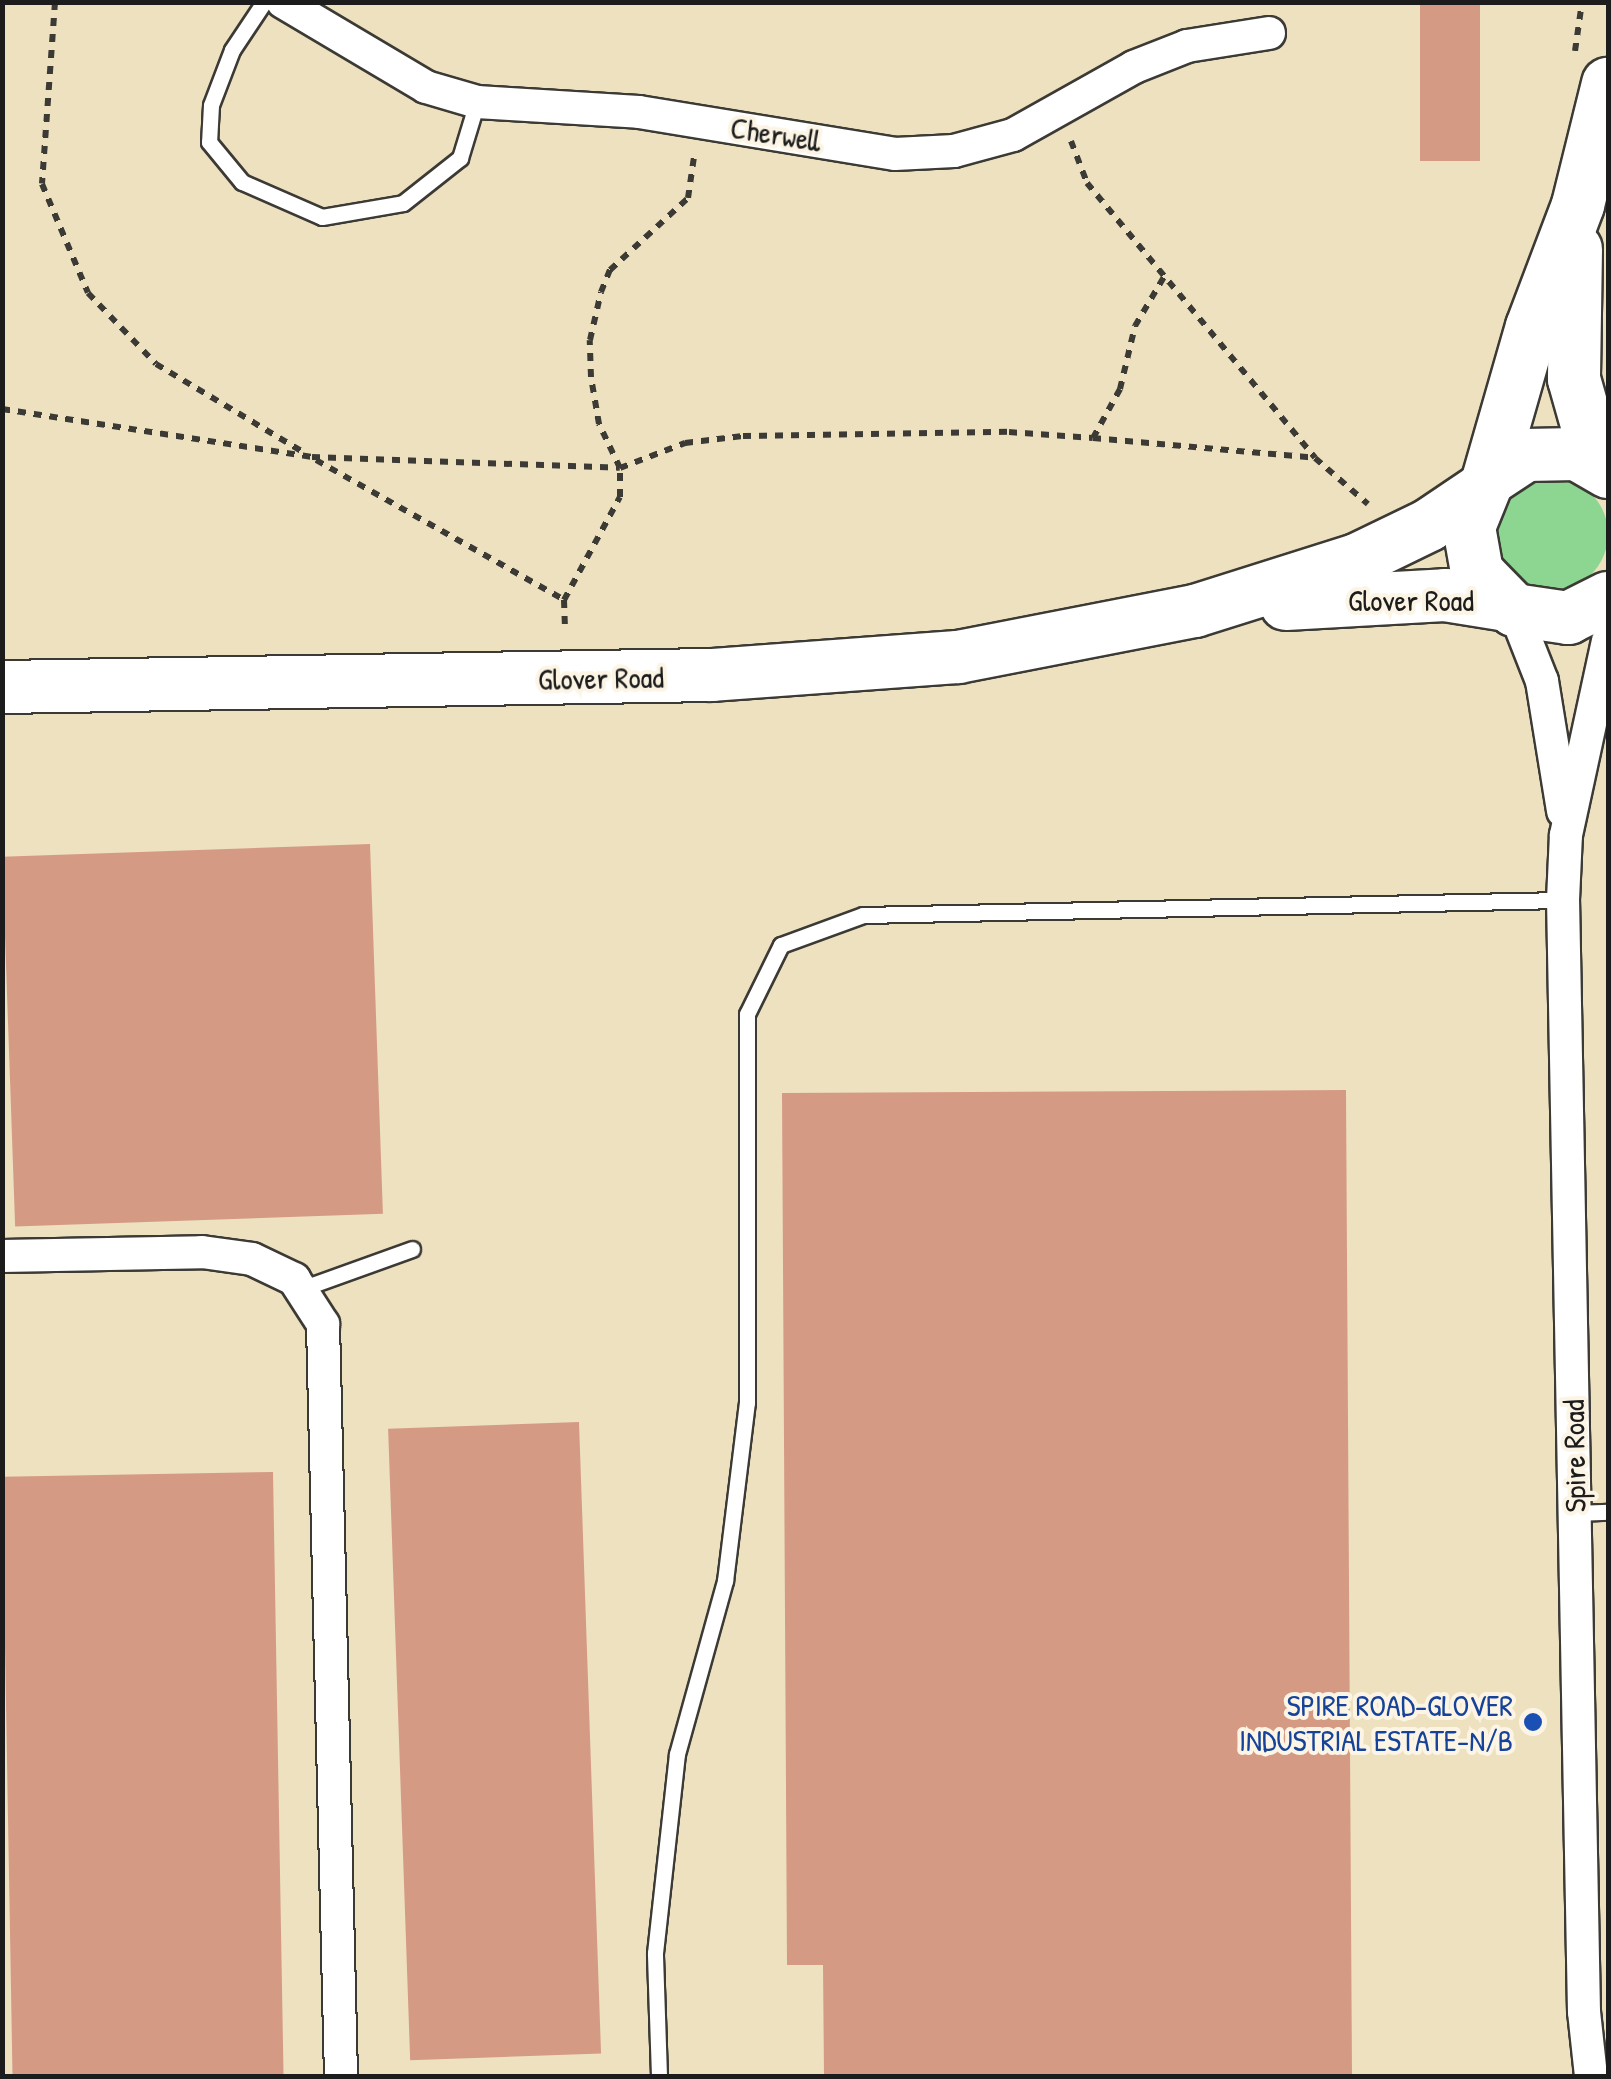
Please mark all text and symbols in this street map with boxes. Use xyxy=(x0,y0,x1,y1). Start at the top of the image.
street label: Cherwell xyxy=(728,109,824,159)
street label: Glover Road xyxy=(1348,582,1474,618)
street label: Glover Road xyxy=(538,659,664,697)
street label: Spire Road xyxy=(1555,1399,1593,1513)
place label: SPIRE ROAD-GLOVER INDUSTRIAL ESTATE-N/B xyxy=(1239,1687,1513,1758)
marker: SPIRE ROAD-GLOVER INDUSTRIAL ESTATE-N/B xyxy=(1522,1711,1544,1733)

